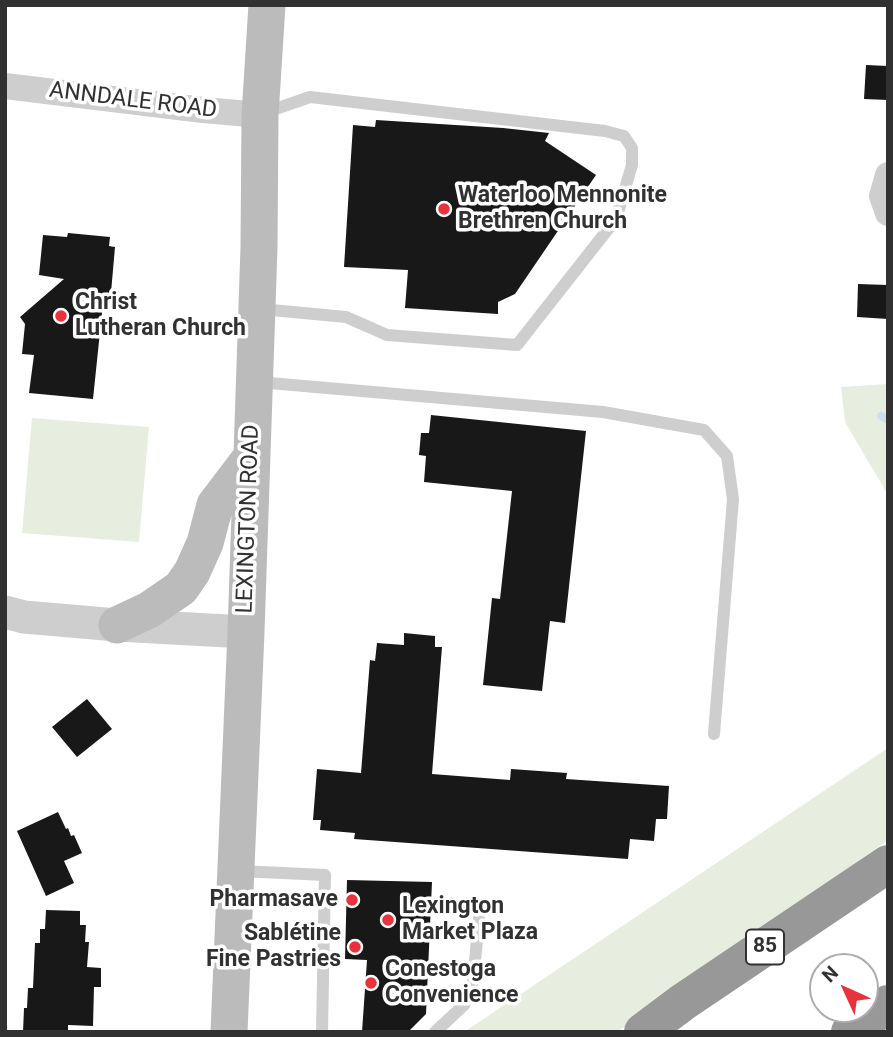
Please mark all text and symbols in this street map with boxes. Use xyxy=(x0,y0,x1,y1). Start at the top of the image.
street label: ANNDALE ROAD xyxy=(48,77,218,125)
place label: Waterloo Mennonite Brethren Church xyxy=(458,182,667,236)
marker: Waterloo Mennonite Brethren Church xyxy=(436,201,452,217)
place label: Christ Lutheran Church xyxy=(75,289,246,343)
marker: Christ Lutheran Church xyxy=(53,308,69,324)
street label: LEXINGTON ROAD xyxy=(232,424,266,614)
place label: Pharmasave xyxy=(209,886,338,914)
marker: Pharmasave xyxy=(344,892,360,908)
place label: Lexington Market Plaza xyxy=(402,893,538,947)
marker: Lexington Market Plaza xyxy=(380,912,396,928)
place label: Sablétine Fine Pastries xyxy=(206,920,341,974)
road number: 85 xyxy=(746,930,784,964)
marker: Sablétine Fine Pastries xyxy=(347,939,363,955)
north arrow xyxy=(809,953,879,1023)
place label: Conestoga Convenience xyxy=(385,956,519,1010)
text: N xyxy=(817,961,843,987)
marker: Conestoga Convenience xyxy=(363,975,379,991)

